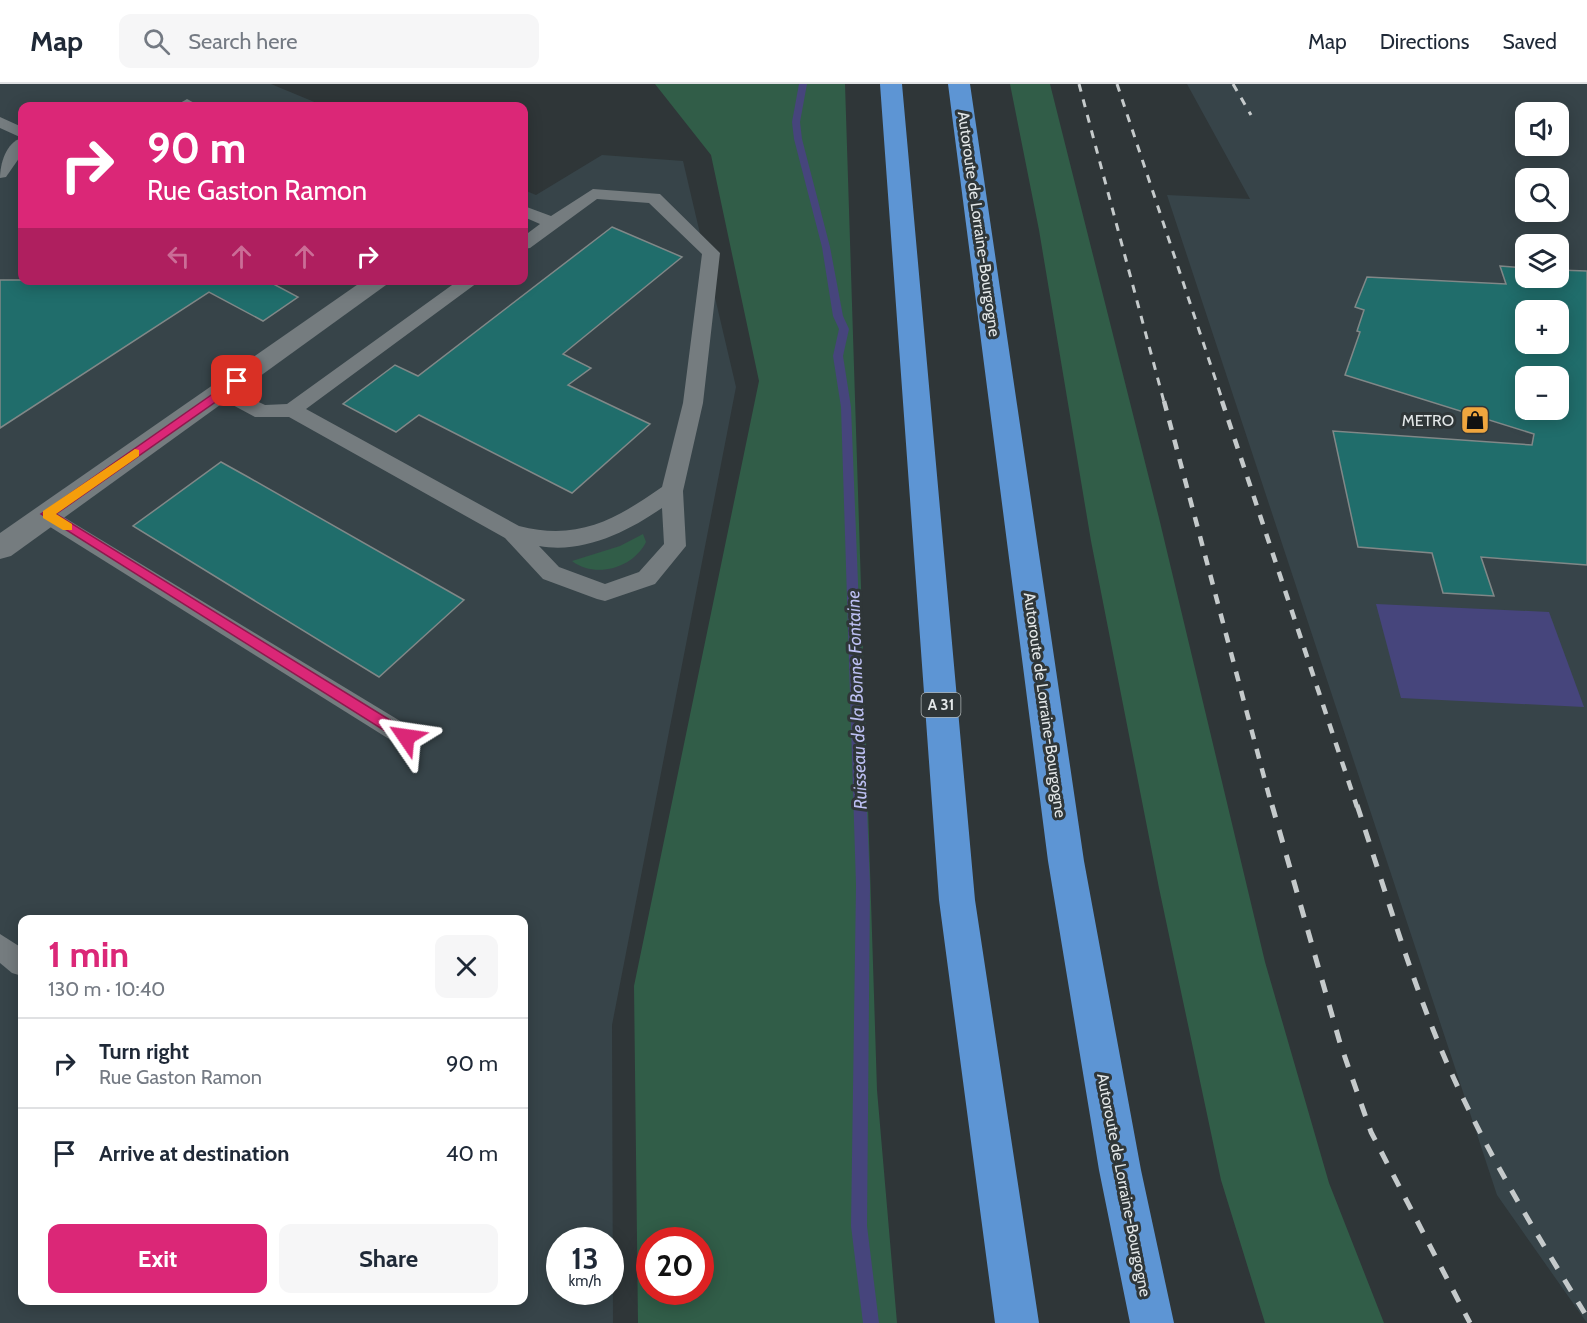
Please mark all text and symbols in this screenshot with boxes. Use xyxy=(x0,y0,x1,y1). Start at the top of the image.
search box xyxy=(119,14,539,68)
text: Map xyxy=(30,24,83,58)
icon: search xyxy=(140,25,173,58)
text: Search here xyxy=(188,28,297,55)
text: Map xyxy=(1308,29,1347,54)
text: Directions xyxy=(1380,29,1469,54)
text: Saved xyxy=(1502,29,1557,54)
map controls xyxy=(1515,102,1569,420)
button: sound xyxy=(1515,102,1569,156)
street label: Autoroute de Lorraine-Bourgogne xyxy=(954,110,1004,338)
text: 90 m xyxy=(147,122,246,174)
icon: right xyxy=(48,126,126,204)
button: search xyxy=(1515,168,1569,222)
text: Rue Gaston Ramon xyxy=(147,174,367,207)
button: layers xyxy=(1515,234,1569,288)
icon: left xyxy=(162,240,195,273)
icon: ahead xyxy=(225,240,258,273)
icon: ahead xyxy=(288,240,321,273)
icon: right xyxy=(351,240,384,273)
button: + xyxy=(1515,300,1569,354)
pin xyxy=(211,355,262,406)
icon: arrive xyxy=(220,364,253,397)
button: − xyxy=(1515,366,1569,420)
shop icon: METRO xyxy=(1459,404,1491,436)
place label: METRO xyxy=(1402,411,1454,430)
water label: Ruisseau de la Bonne Fontaine xyxy=(842,590,872,810)
street label: Autoroute de Lorraine-Bourgogne xyxy=(1020,591,1070,819)
road number: A 31 xyxy=(922,693,960,717)
position arrow xyxy=(374,705,438,769)
text: 1 min xyxy=(48,932,129,976)
button: close xyxy=(435,935,498,998)
text: 130 m · 10:40 xyxy=(48,977,165,1001)
text: Turn right xyxy=(99,1038,189,1065)
icon: right xyxy=(48,1047,81,1080)
text: 90 m xyxy=(446,1050,498,1077)
text: Rue Gaston Ramon xyxy=(99,1065,262,1089)
street label: Autoroute de Lorraine-Bourgogne xyxy=(1093,1072,1155,1298)
icon: arrive xyxy=(48,1137,81,1170)
text: Arrive at destination xyxy=(99,1140,289,1167)
text: 40 m xyxy=(446,1140,498,1167)
button: Exit xyxy=(48,1224,267,1293)
button: Share xyxy=(279,1224,498,1293)
speed limit sign: 20 xyxy=(636,1227,714,1305)
text: 13 xyxy=(571,1240,599,1277)
text: km/h xyxy=(569,1272,601,1290)

